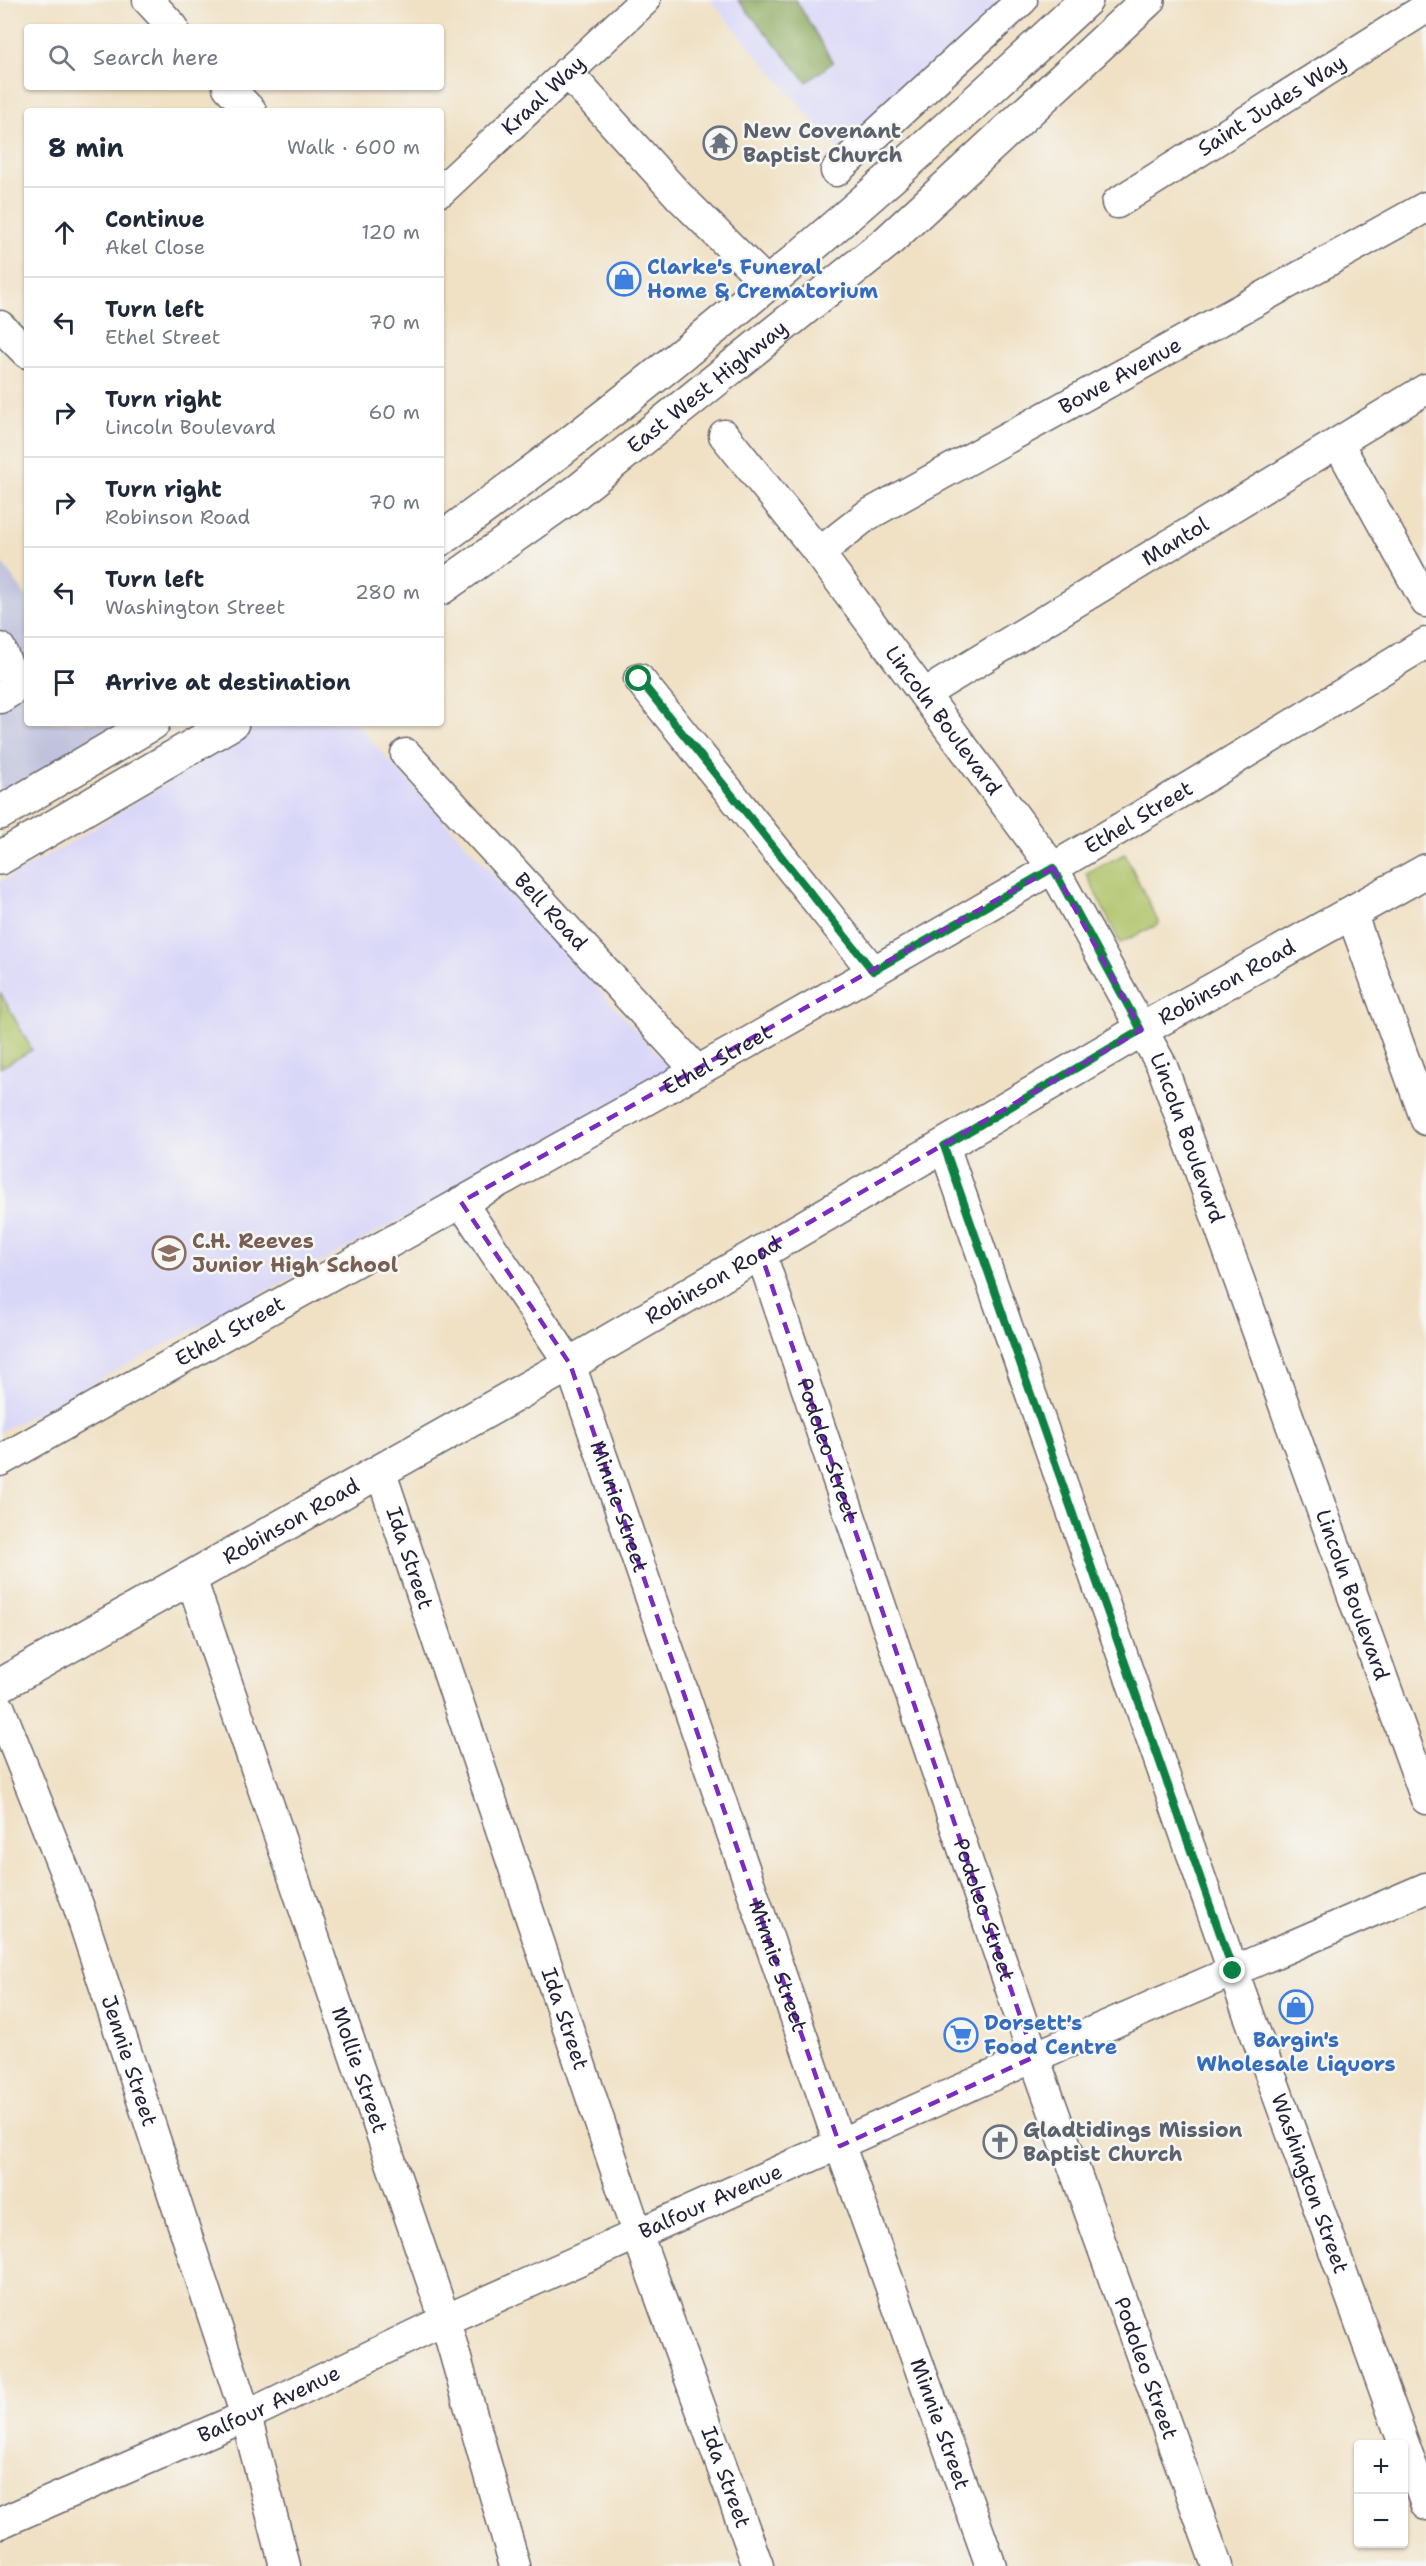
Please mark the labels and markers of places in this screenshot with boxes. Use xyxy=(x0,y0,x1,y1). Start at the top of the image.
place label: New Covenant Baptist Church xyxy=(743,117,903,169)
temple icon: New Covenant Baptist Church xyxy=(702,125,738,161)
place label: Clarke's Funeral Home & Crematorium xyxy=(647,253,878,305)
shop icon: Clarke's Funeral Home & Crematorium xyxy=(606,261,642,297)
place label: C.H. Reeves Junior High School xyxy=(192,1227,398,1279)
school or university icon: C.H. Reeves Junior High School xyxy=(151,1235,187,1271)
shop icon: Bargin's Wholesale Liquors xyxy=(1278,1989,1314,2025)
place label: Dorsett's Food Centre xyxy=(984,2009,1117,2061)
supermarket icon: Dorsett's Food Centre xyxy=(943,2017,979,2053)
place label: Bargin's Wholesale Liquors xyxy=(1196,2026,1396,2078)
place label: Gladtidings Mission Baptist Church xyxy=(1023,2116,1243,2168)
church icon: Gladtidings Mission Baptist Church xyxy=(982,2124,1018,2160)

